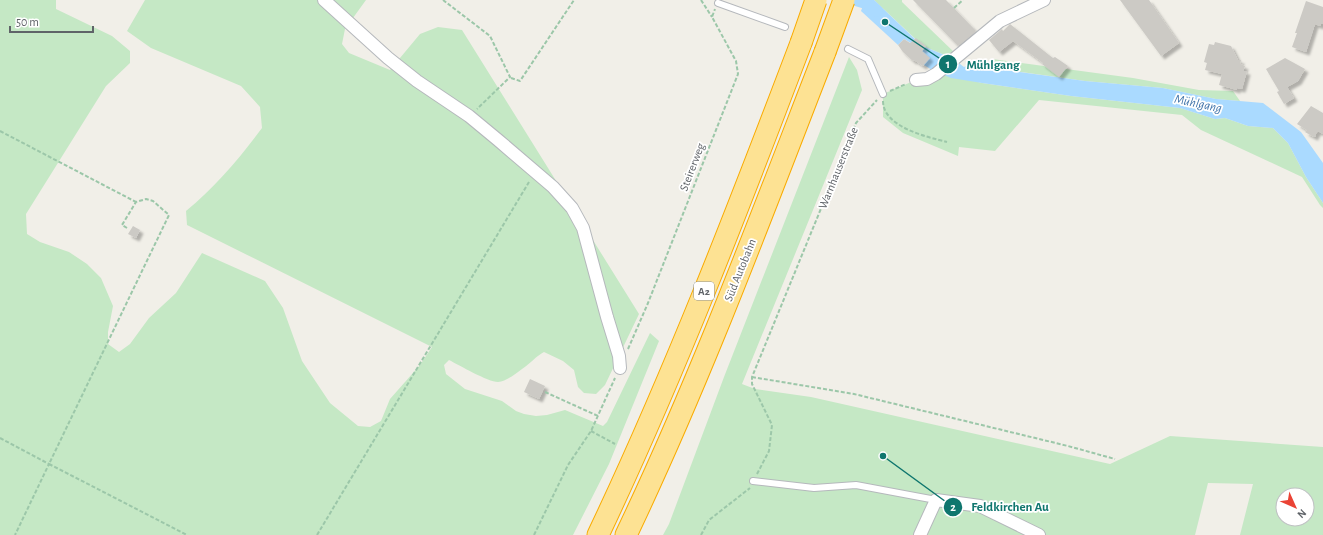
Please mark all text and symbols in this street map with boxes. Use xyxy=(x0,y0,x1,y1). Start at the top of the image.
scale bar xyxy=(10,8,93,34)
text: 50 m xyxy=(16,16,39,28)
callout: Mühlgang xyxy=(938,52,1027,77)
text: 1 xyxy=(946,58,950,70)
text: Mühlgang xyxy=(966,59,1020,72)
water label: Mühlgang xyxy=(1173,93,1223,115)
street label: Warnhauserstraße xyxy=(816,125,860,211)
street label: Steirerweg xyxy=(677,141,707,193)
street label: Süd Autobahn xyxy=(722,237,758,303)
road number: A2 xyxy=(694,282,714,300)
north arrow xyxy=(1275,487,1315,527)
callout: Feldkirchen Au xyxy=(943,494,1056,519)
text: 2 xyxy=(950,501,956,513)
text: Feldkirchen Au xyxy=(971,501,1049,514)
text: N xyxy=(1295,507,1308,520)

